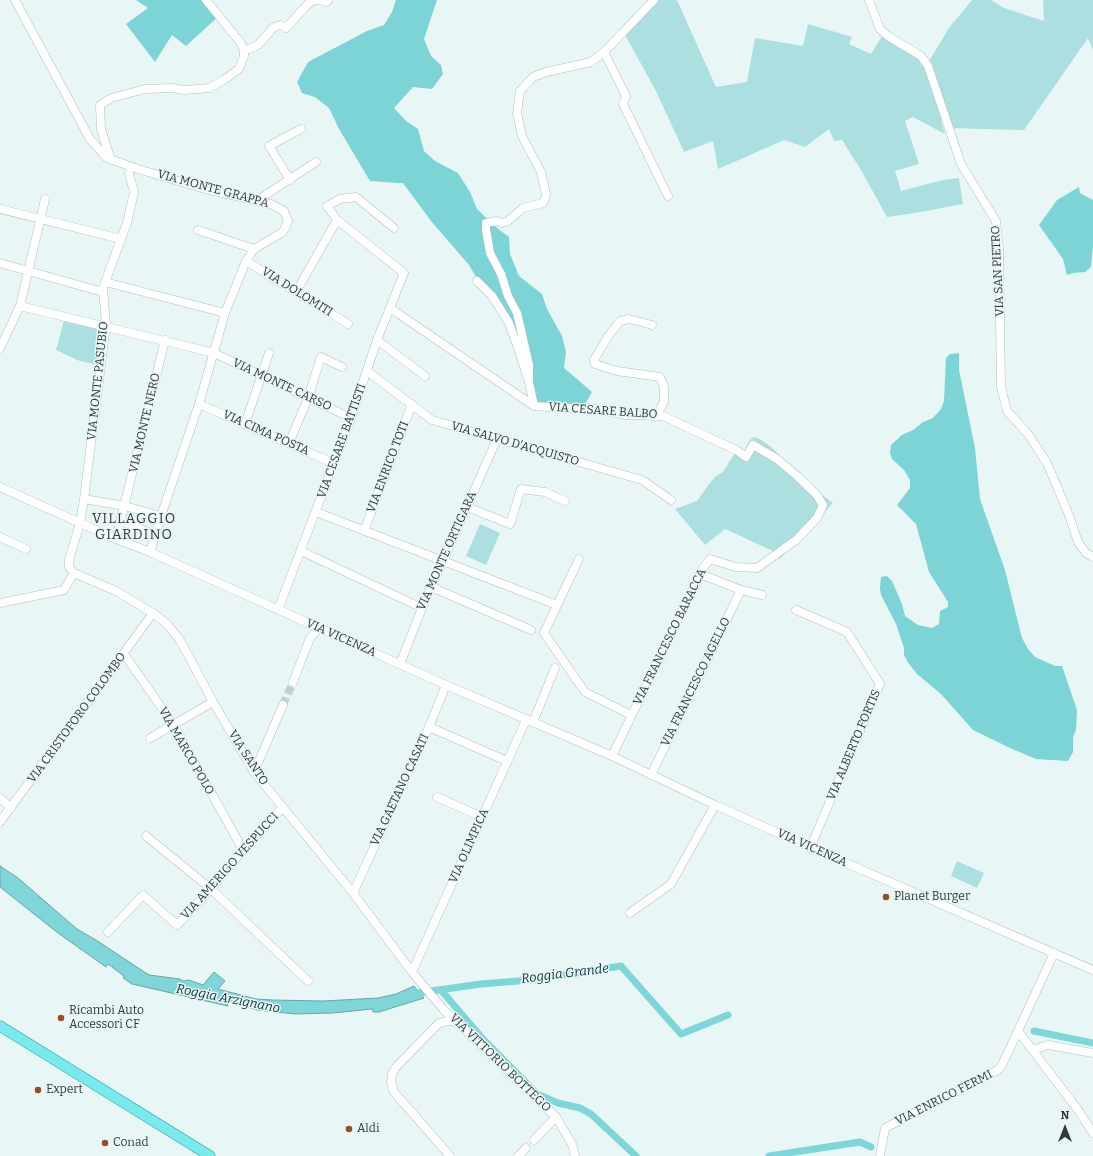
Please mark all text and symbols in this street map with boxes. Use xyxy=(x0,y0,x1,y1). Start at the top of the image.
street label: VIA MONTE GRAPPA xyxy=(156,167,270,211)
street label: VIA SAN PIETRO xyxy=(988,225,1008,317)
street label: VIA DOLOMITI xyxy=(259,264,335,320)
street label: VIA MONTE PASUBIO xyxy=(85,321,111,441)
street label: VIA MONTE CARSO xyxy=(230,356,334,414)
street label: VIA MONTE NERO xyxy=(127,372,163,474)
street label: VIA CESARE BATTISTI xyxy=(315,382,369,500)
street label: VIA CESARE BALBO xyxy=(548,400,658,422)
street label: VIA CIMA POSTA xyxy=(220,407,312,459)
street label: VIA ENRICO TOTI xyxy=(364,419,412,515)
street label: VIA SALVO D'ACQUISTO xyxy=(449,419,581,469)
street label: VIA MONTE ORTIGARA xyxy=(414,489,480,613)
district label: VILLAGGIO GIARDINO xyxy=(92,511,176,544)
street label: VIA FRANCESCO BARACCA xyxy=(631,566,709,708)
street label: VIA FRANCESCO AGELLO xyxy=(658,615,734,749)
street label: VIA VICENZA xyxy=(304,616,378,660)
street label: VIA CRISTOFORO COLOMBO xyxy=(25,650,129,786)
street label: VIA ALBERTO FORTIS xyxy=(824,687,884,803)
street label: VIA MARCO POLO xyxy=(155,705,217,797)
street label: VIA SANTO xyxy=(225,728,271,788)
street label: VIA GAETANO CASATI xyxy=(368,732,432,848)
street label: VIA OLIMPICA xyxy=(446,806,492,886)
street label: VIA AMERIGO VESPUCCI xyxy=(178,809,282,923)
street label: VIA VICENZA xyxy=(775,826,849,870)
place label: Planet Burger xyxy=(894,890,970,904)
marker: Planet Burger xyxy=(881,892,891,902)
water label: Roggia Grande xyxy=(520,961,610,987)
water label: Roggia Arzignano xyxy=(175,981,281,1017)
place label: Ricambi Auto Accessori CF xyxy=(69,1004,144,1032)
street label: VIA VITTORIO BOTTEGO xyxy=(446,1011,554,1115)
marker: Ricambi Auto Accessori CF xyxy=(56,1013,66,1023)
street label: VIA ENRICO FERMI xyxy=(893,1067,995,1129)
place label: Expert xyxy=(46,1083,83,1097)
marker: Expert xyxy=(33,1085,43,1095)
north arrow xyxy=(1045,1108,1085,1148)
text: N xyxy=(1061,1109,1069,1122)
place label: Aldi xyxy=(357,1122,379,1136)
marker: Aldi xyxy=(344,1124,354,1134)
place label: Conad xyxy=(113,1136,149,1150)
marker: Conad xyxy=(100,1138,110,1148)

